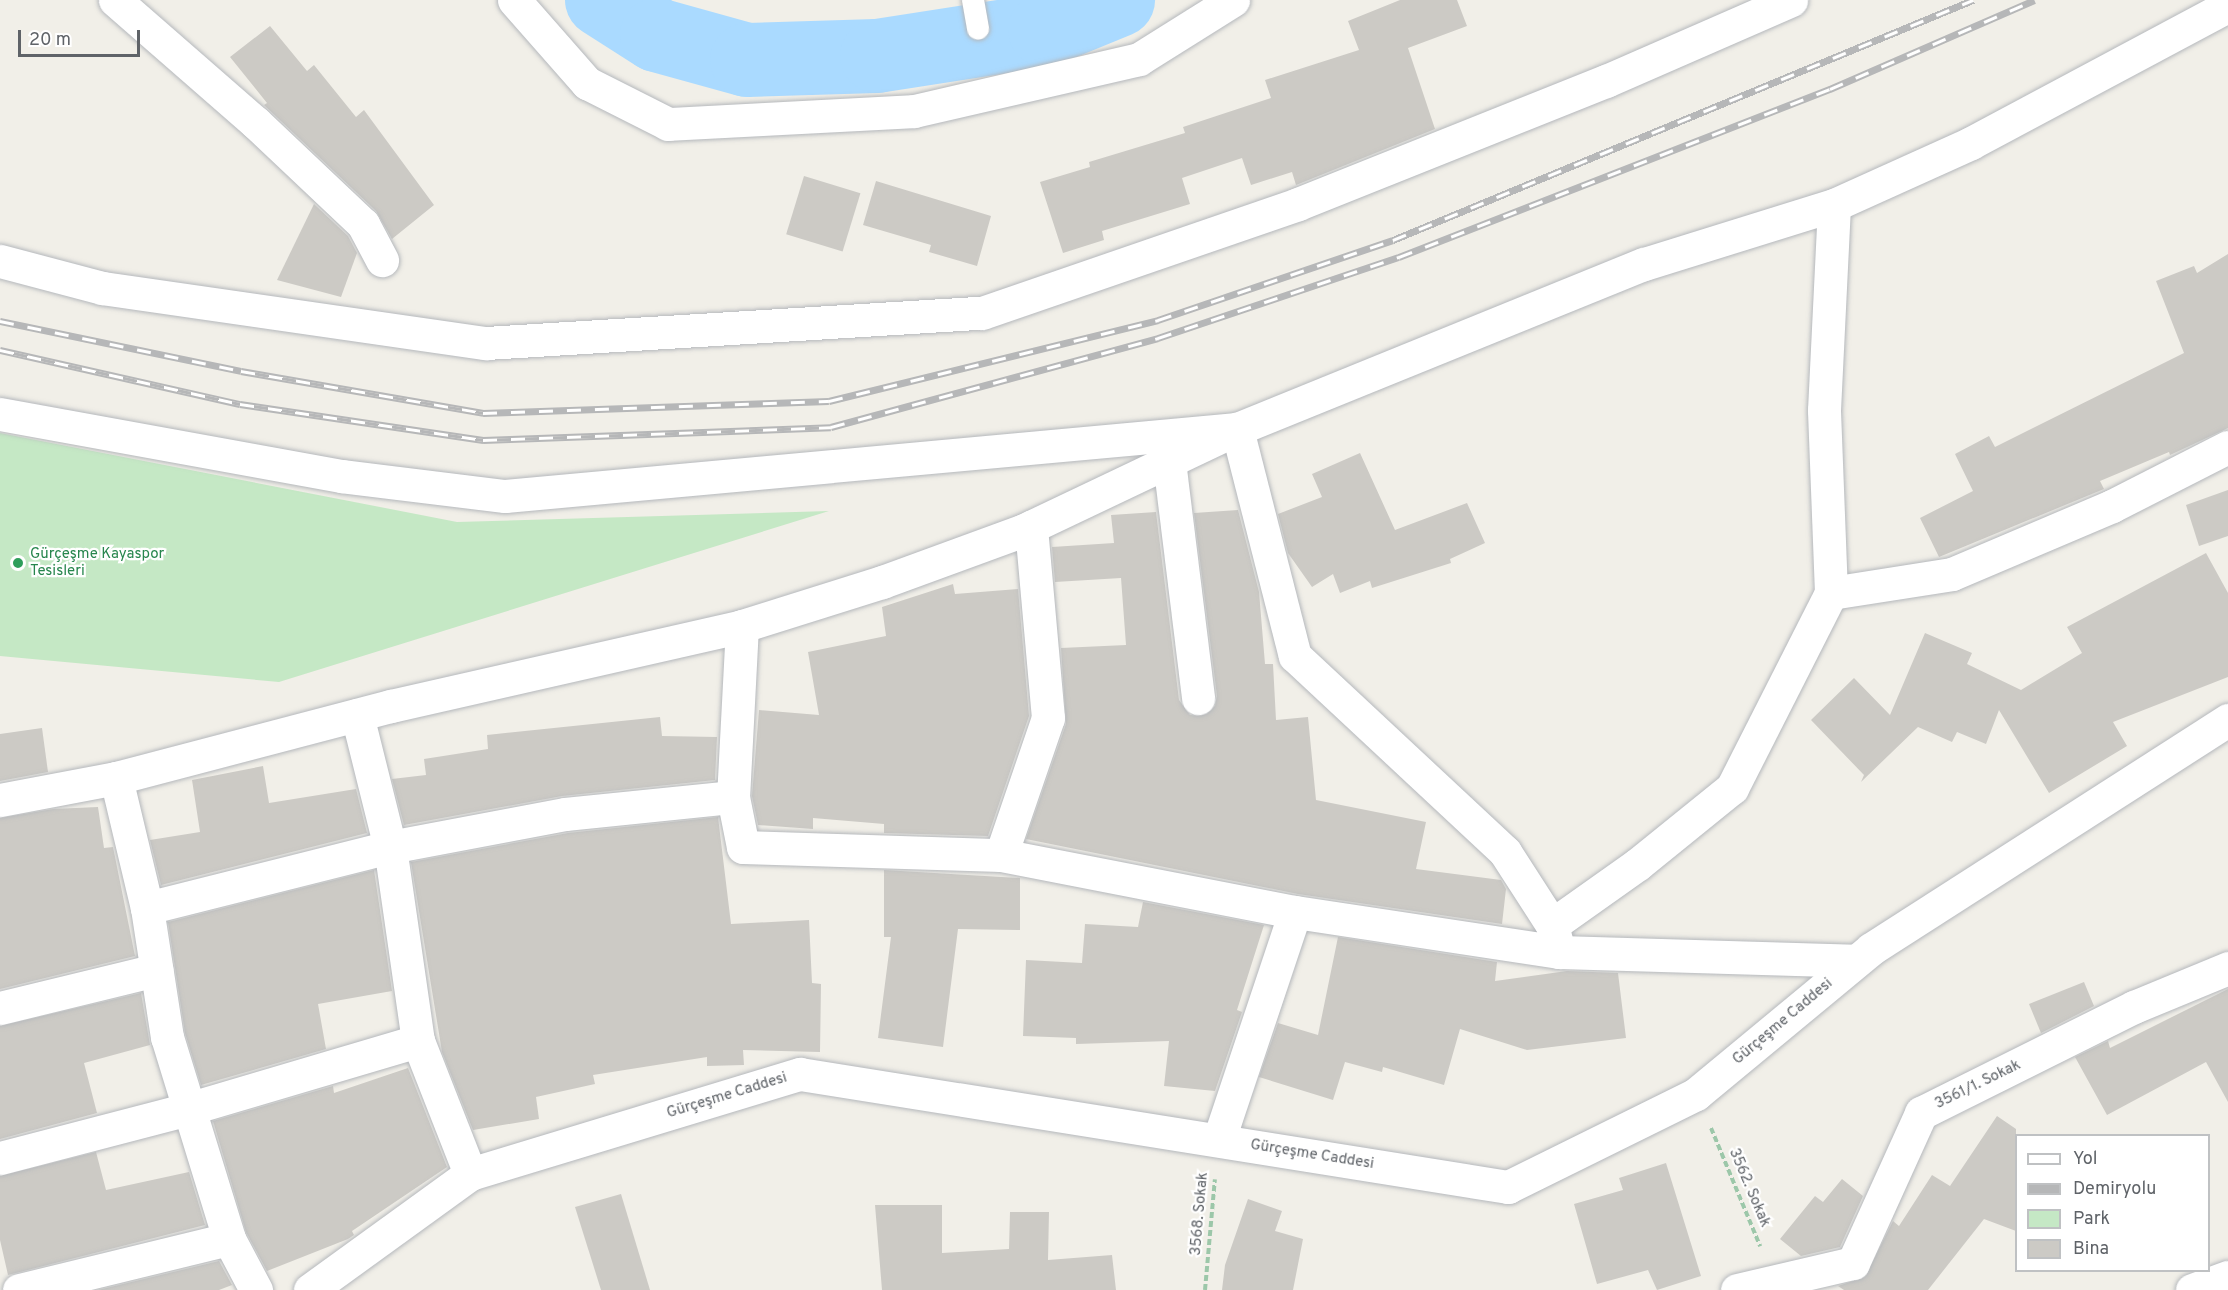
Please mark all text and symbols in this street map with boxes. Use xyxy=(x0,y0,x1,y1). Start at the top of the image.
scale bar xyxy=(21,18,142,56)
text: 20 m xyxy=(29,29,71,52)
place label: Gürçeşme Kayaspor Tesisleri xyxy=(30,545,164,580)
marker: Gürçeşme Kayaspor Tesisleri xyxy=(11,556,25,570)
street label: Gürçeşme Caddesi xyxy=(1729,975,1837,1069)
street label: 3561/1. Sokak xyxy=(1932,1056,2024,1114)
street label: Gürçeşme Caddesi xyxy=(665,1069,789,1123)
legend xyxy=(2015,1134,2210,1272)
street label: Gürçeşme Caddesi xyxy=(1249,1136,1375,1174)
street label: 3562. Sokak xyxy=(1724,1146,1774,1230)
text: Yol xyxy=(2073,1148,2098,1171)
street label: 3568. Sokak xyxy=(1187,1171,1213,1257)
text: Demiryolu xyxy=(2073,1178,2156,1201)
text: Park xyxy=(2073,1208,2110,1231)
text: Bina xyxy=(2073,1238,2109,1261)

